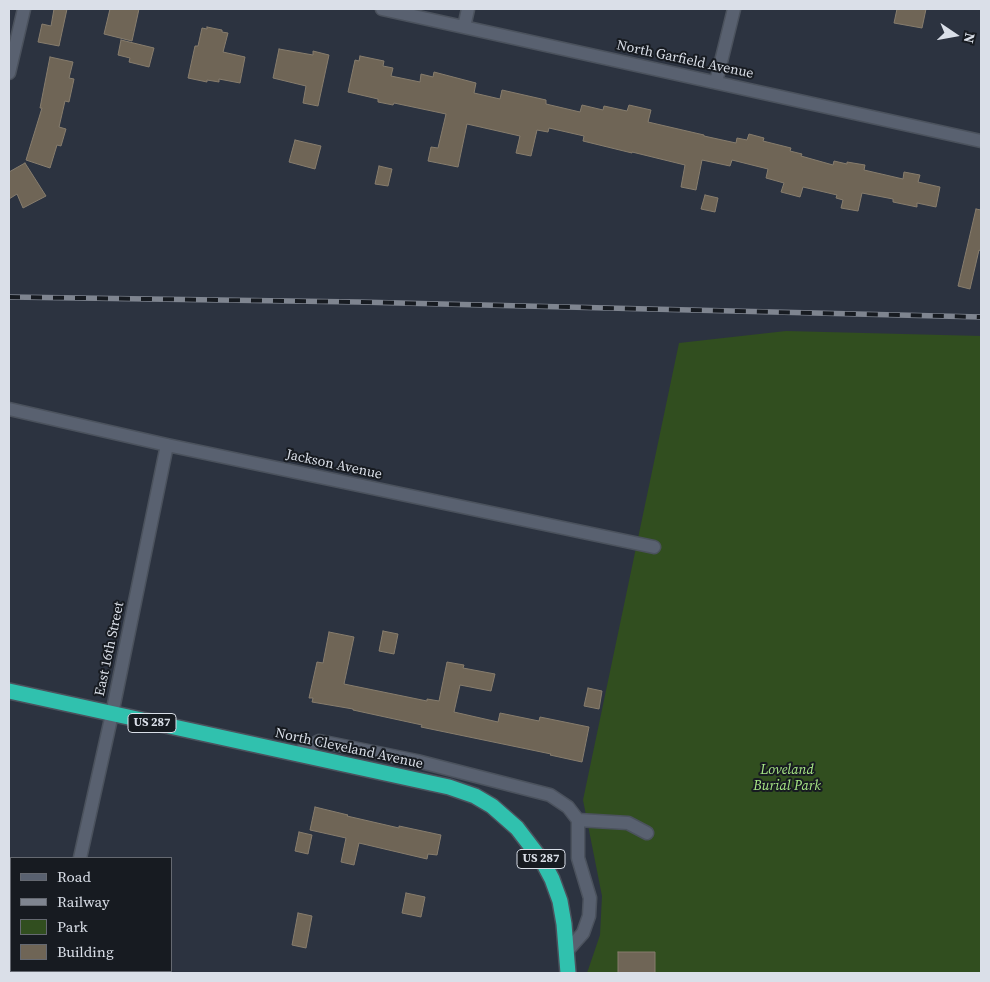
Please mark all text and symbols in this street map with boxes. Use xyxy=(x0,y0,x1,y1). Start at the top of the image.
north arrow xyxy=(930,10,980,60)
text: N xyxy=(959,31,981,45)
street label: North Garfield Avenue xyxy=(615,37,755,83)
street label: Jackson Avenue xyxy=(284,447,384,483)
street label: East 16th Street xyxy=(92,600,128,698)
road number: US 287 xyxy=(128,714,176,732)
street label: North Cleveland Avenue xyxy=(274,725,424,773)
park label: Loveland Burial Park xyxy=(753,762,821,794)
road number: US 287 xyxy=(517,850,565,869)
legend xyxy=(10,857,172,972)
text: Road xyxy=(57,866,91,887)
text: Railway xyxy=(57,891,110,912)
text: Park xyxy=(57,916,88,937)
text: Building xyxy=(57,941,114,962)

